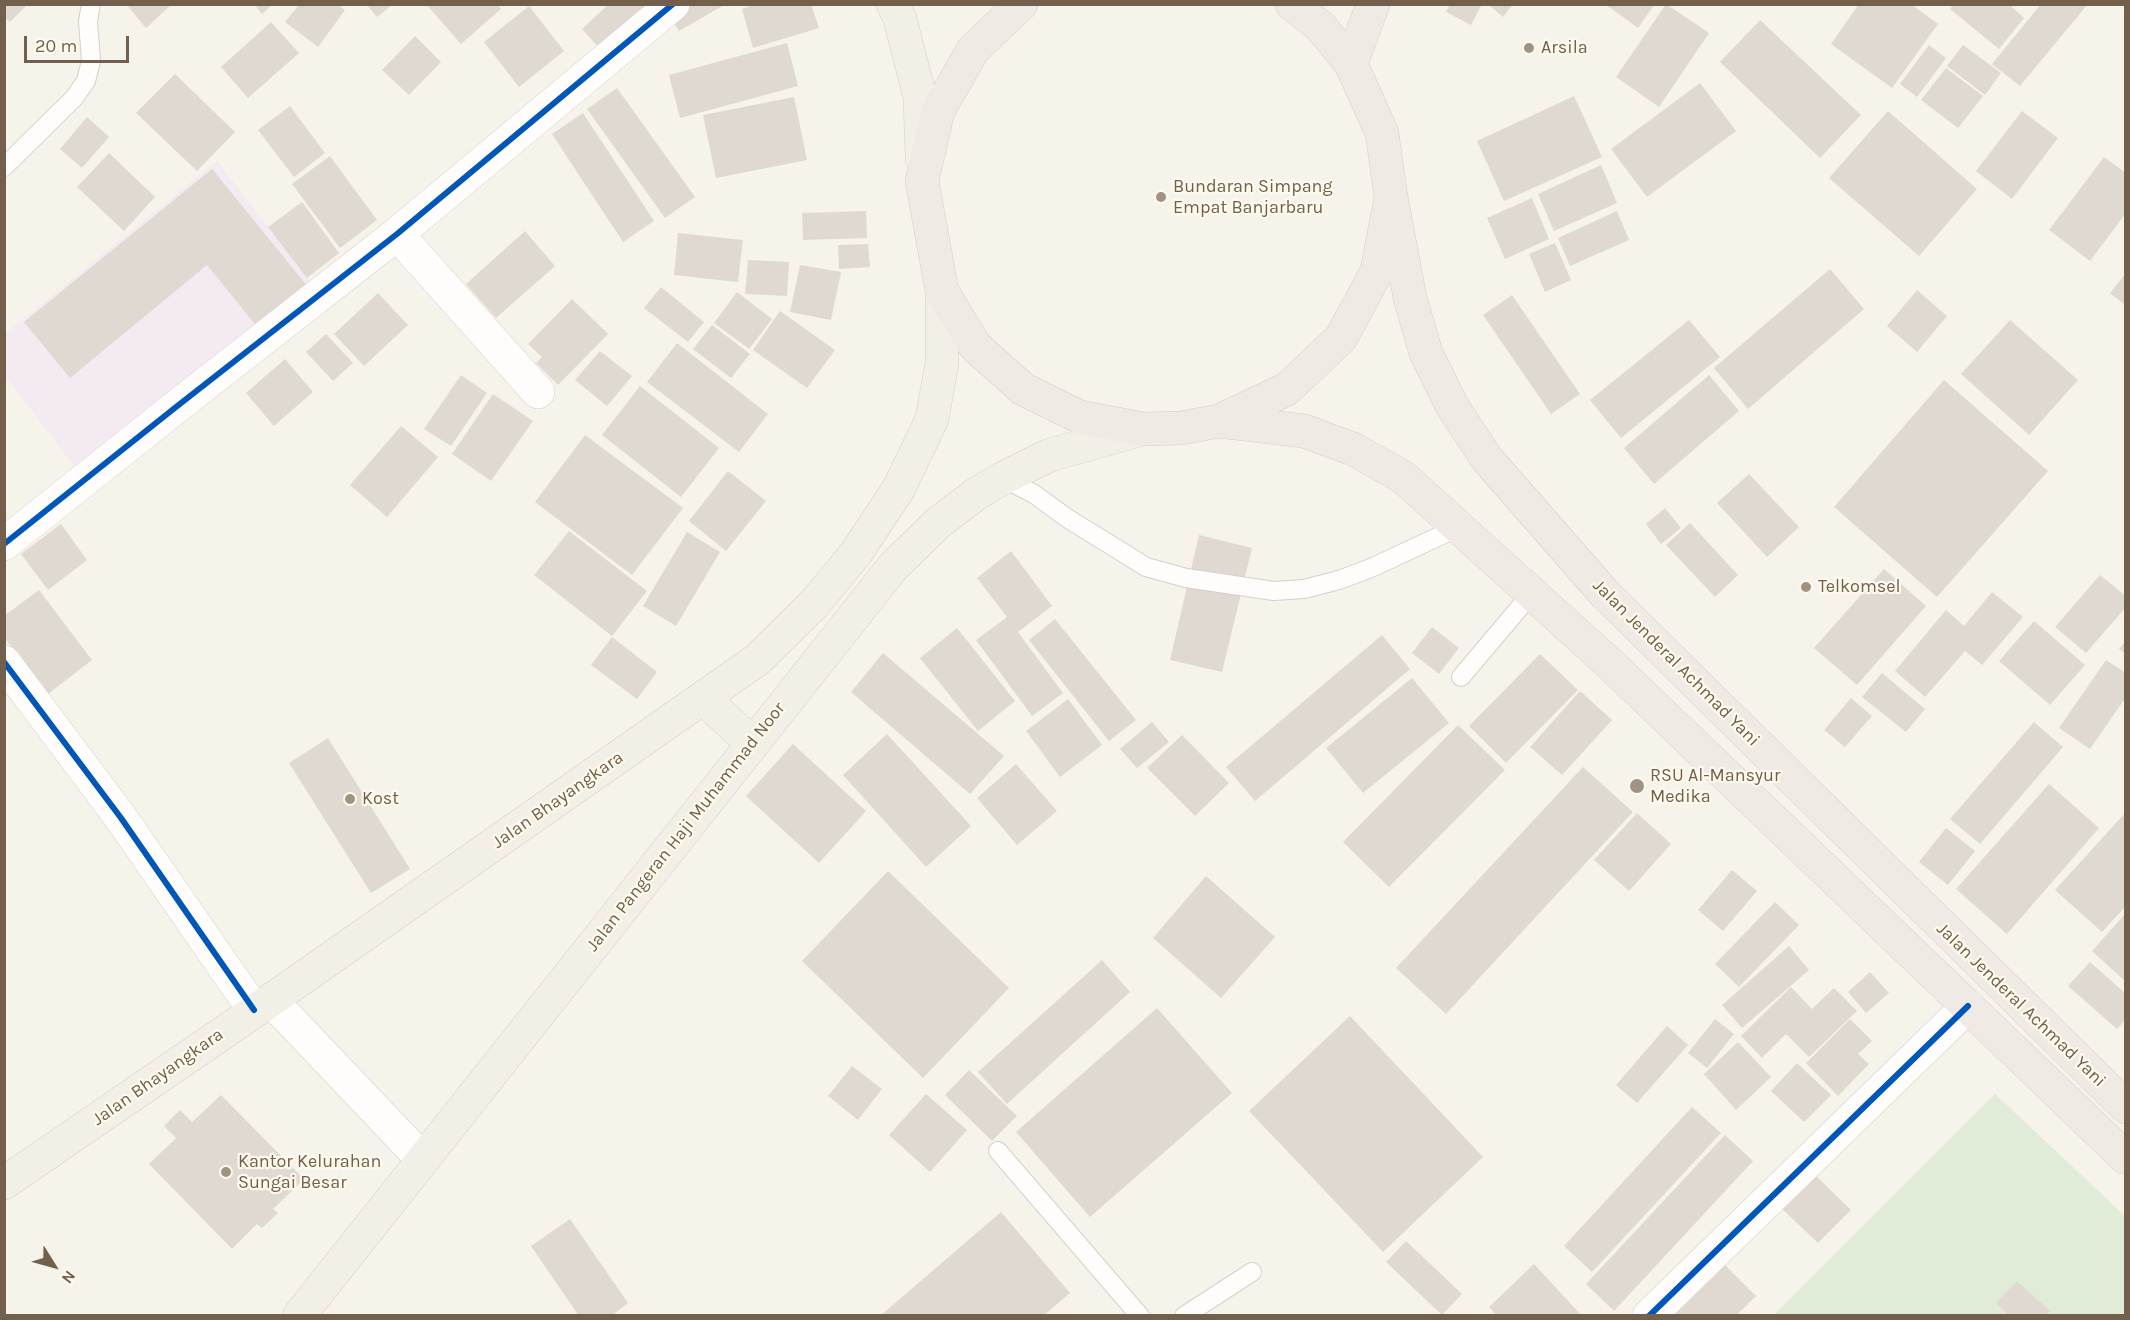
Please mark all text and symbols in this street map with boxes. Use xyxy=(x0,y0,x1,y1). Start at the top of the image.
scale bar xyxy=(27,24,132,62)
text: 20 m xyxy=(35,35,77,57)
place label: Arsila xyxy=(1541,37,1588,59)
marker: Arsila xyxy=(1522,41,1536,55)
place label: Bundaran Simpang Empat Banjarbaru xyxy=(1173,176,1333,219)
marker: Bundaran Simpang Empat Banjarbaru xyxy=(1154,190,1168,204)
street label: Jalan Jenderal Achmad Yani xyxy=(1588,575,1764,751)
place label: Telkomsel xyxy=(1818,576,1901,598)
marker: Telkomsel xyxy=(1799,580,1813,594)
street label: Jalan Pangeran Haji Muhammad Noor xyxy=(582,698,790,956)
street label: Jalan Bhayangkara xyxy=(488,747,628,853)
place label: RSU Al-Mansyur Medika xyxy=(1650,765,1780,808)
marker: RSU Al-Mansyur Medika xyxy=(1628,777,1646,795)
place label: Kost xyxy=(362,788,399,810)
marker: Kost xyxy=(343,792,357,806)
street label: Jalan Jenderal Achmad Yani xyxy=(1932,918,2110,1092)
street label: Jalan Bhayangkara xyxy=(88,1024,228,1130)
place label: Kantor Kelurahan Sungai Besar xyxy=(238,1151,381,1194)
marker: Kantor Kelurahan Sungai Besar xyxy=(219,1165,233,1179)
north arrow xyxy=(24,1236,84,1296)
text: N xyxy=(58,1267,80,1287)

